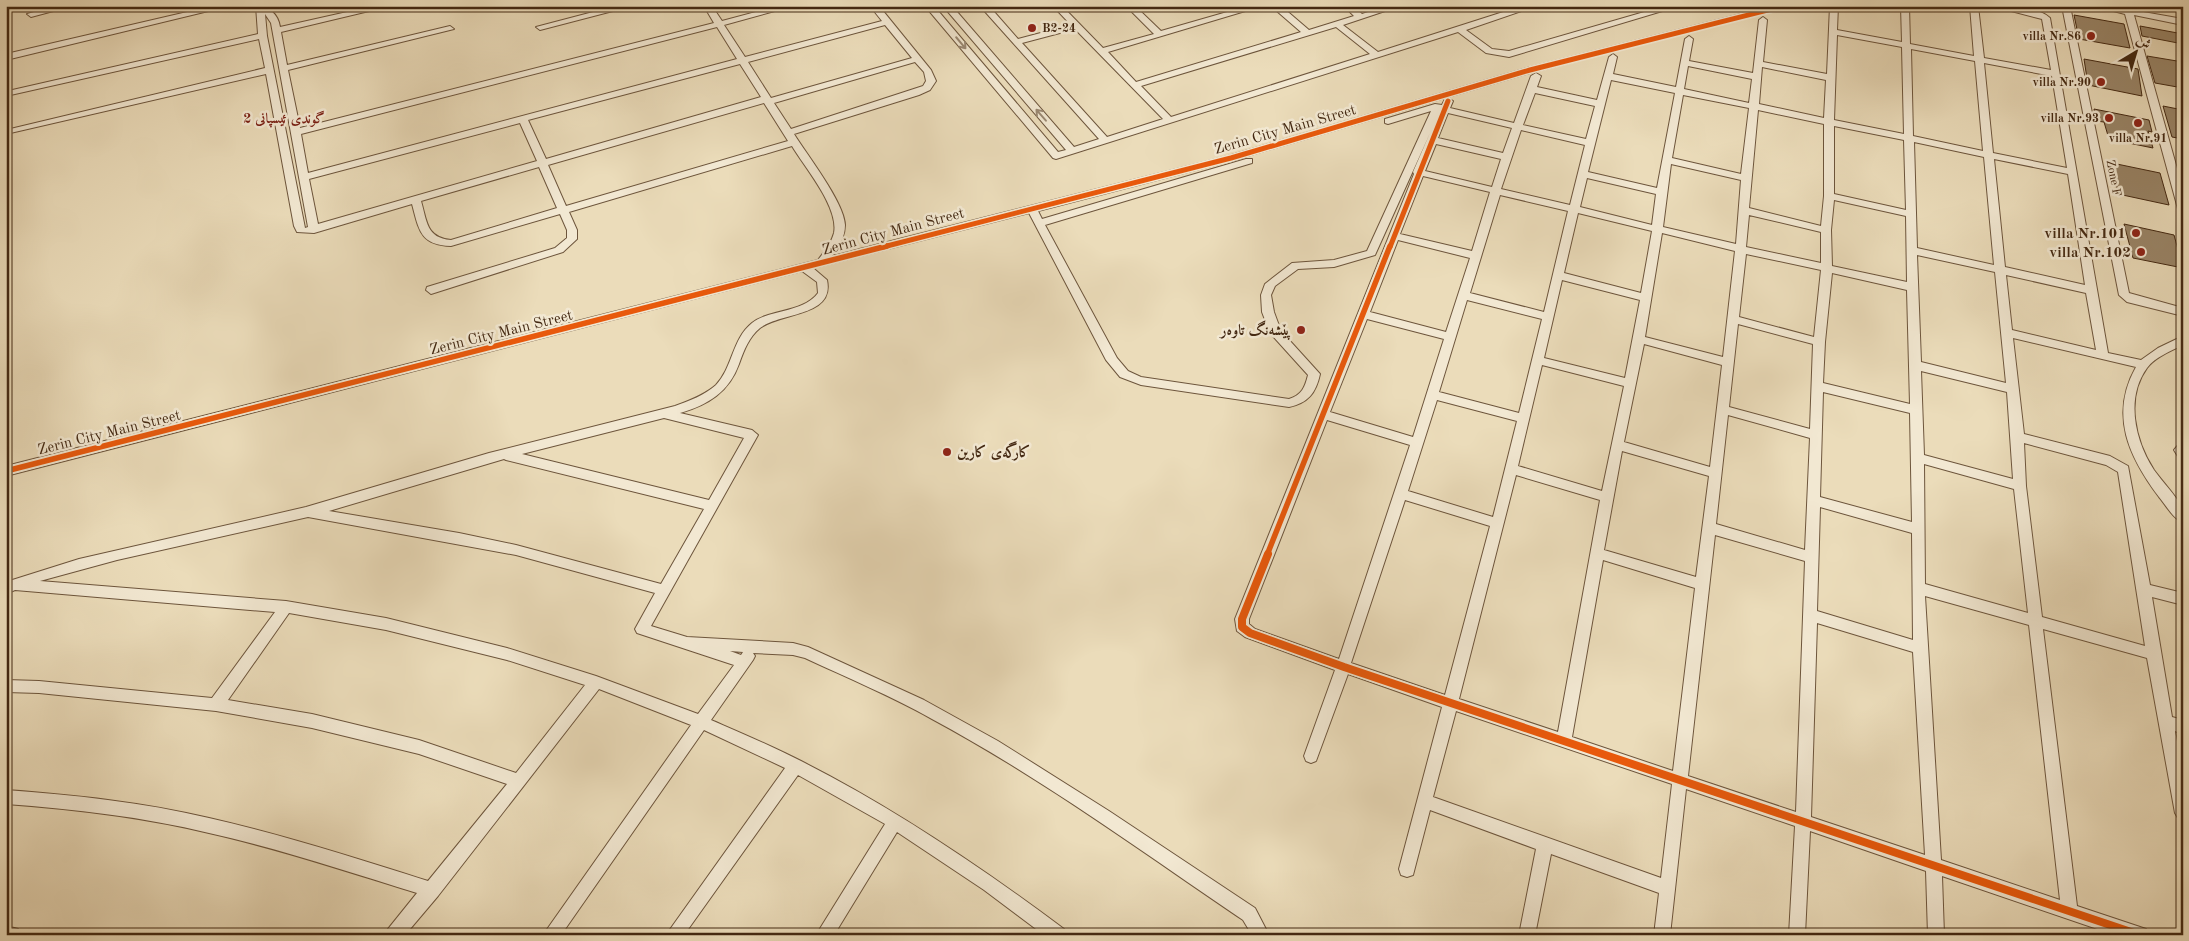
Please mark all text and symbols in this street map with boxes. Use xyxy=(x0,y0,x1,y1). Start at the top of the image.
marker: B2-24 xyxy=(1026,22,1038,34)
place label: B2-24 xyxy=(1042,23,1076,35)
north arrow xyxy=(2112,28,2162,78)
marker: villa Nr.86 xyxy=(2085,30,2097,42)
place label: villa Nr.86 xyxy=(2023,31,2081,43)
text: ش xyxy=(2134,33,2153,52)
one-way arrow xyxy=(955,37,967,50)
marker: villa Nr.90 xyxy=(2095,76,2107,88)
place label: villa Nr.90 xyxy=(2033,77,2091,89)
street label: Zerin City Main Street xyxy=(1213,103,1358,158)
one-way arrow xyxy=(1035,108,1047,121)
district label: گوندی ئیسپانی 2 xyxy=(243,110,325,128)
marker: villa Nr.93 xyxy=(2103,112,2115,124)
place label: villa Nr.93 xyxy=(2041,113,2099,125)
marker: villa Nr.91 xyxy=(2132,117,2144,129)
place label: villa Nr.91 xyxy=(2109,133,2167,145)
street label: Zone F xyxy=(2104,159,2122,198)
street label: Zerin City Main Street xyxy=(821,206,966,259)
place label: villa Nr.101 xyxy=(2044,227,2126,242)
marker: villa Nr.101 xyxy=(2130,227,2142,239)
place label: villa Nr.102 xyxy=(2049,246,2131,261)
marker: villa Nr.102 xyxy=(2135,246,2147,258)
street label: Zerin City Main Street xyxy=(428,308,574,358)
place label: پێشەنگ تاوەر xyxy=(1219,320,1291,340)
marker: پێشەنگ تاوەر xyxy=(1295,324,1307,336)
street label: Zerin City Main Street xyxy=(36,408,182,458)
place label: کارگەی کارین xyxy=(957,441,1031,461)
marker: کارگەی کارین xyxy=(941,446,953,458)

